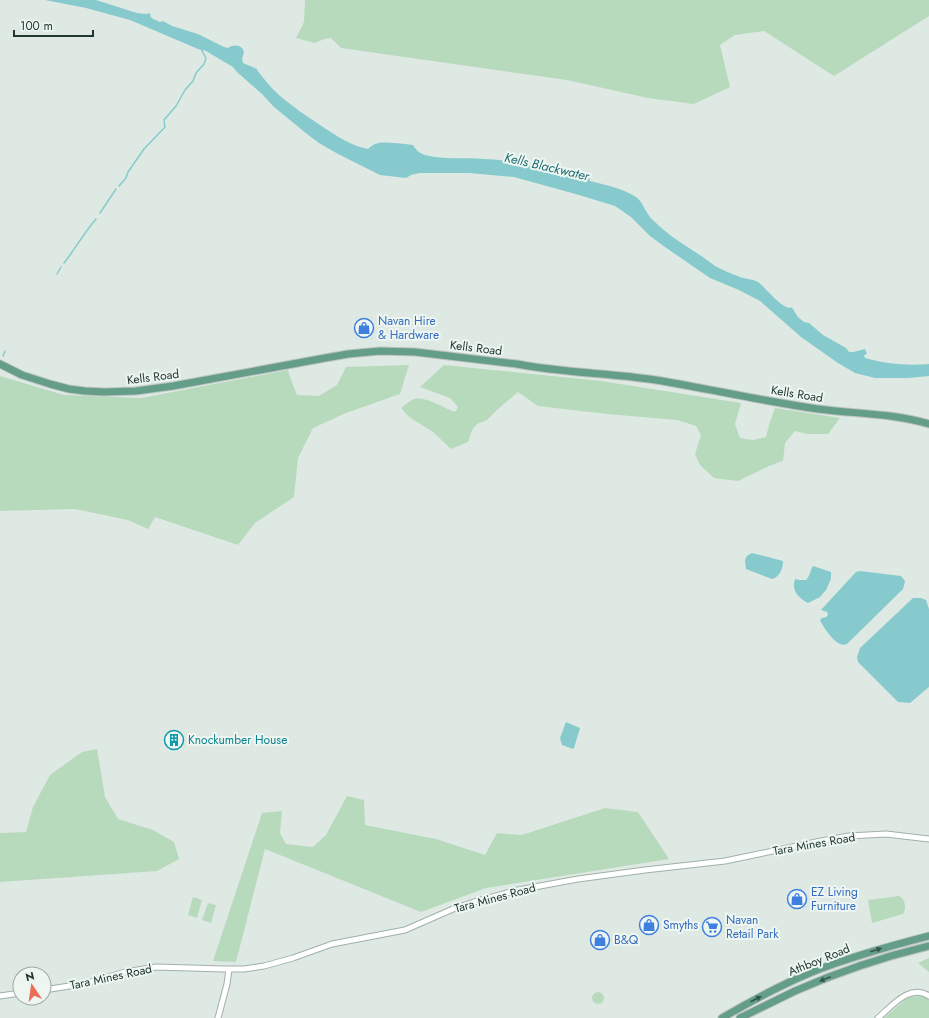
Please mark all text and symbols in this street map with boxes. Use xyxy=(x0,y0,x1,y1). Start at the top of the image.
scale bar xyxy=(14,12,93,38)
text: 100 m xyxy=(20,17,53,35)
water label: Kells Blackwater xyxy=(503,147,592,186)
place label: Navan Hire & Hardware xyxy=(378,312,439,344)
shop icon: Navan Hire & Hardware xyxy=(353,317,375,339)
street label: Kells Road xyxy=(449,336,503,360)
street label: Kells Road xyxy=(126,365,180,389)
street label: Kells Road xyxy=(770,381,824,407)
building icon: Knockumber House xyxy=(163,729,185,751)
place label: Knockumber House xyxy=(188,731,287,749)
street label: Tara Mines Road xyxy=(771,828,857,860)
street label: Tara Mines Road xyxy=(452,879,538,917)
place label: EZ Living Furniture xyxy=(811,883,858,915)
shop icon: EZ Living Furniture xyxy=(786,888,808,910)
place label: Navan Retail Park xyxy=(726,911,779,943)
shop icon: Smyths xyxy=(638,914,660,936)
place label: Smyths xyxy=(663,916,698,934)
supermarket icon: Navan Retail Park xyxy=(701,916,723,938)
shop icon: B&Q xyxy=(589,929,611,951)
place label: B&Q xyxy=(614,931,639,949)
street label: Athboy Road xyxy=(785,939,853,981)
one-way arrow xyxy=(871,947,883,953)
street label: Tara Mines Road xyxy=(68,960,154,994)
north arrow xyxy=(12,966,52,1006)
text: N xyxy=(24,967,36,985)
one-way arrow xyxy=(819,977,831,983)
one-way arrow xyxy=(751,996,762,1003)

